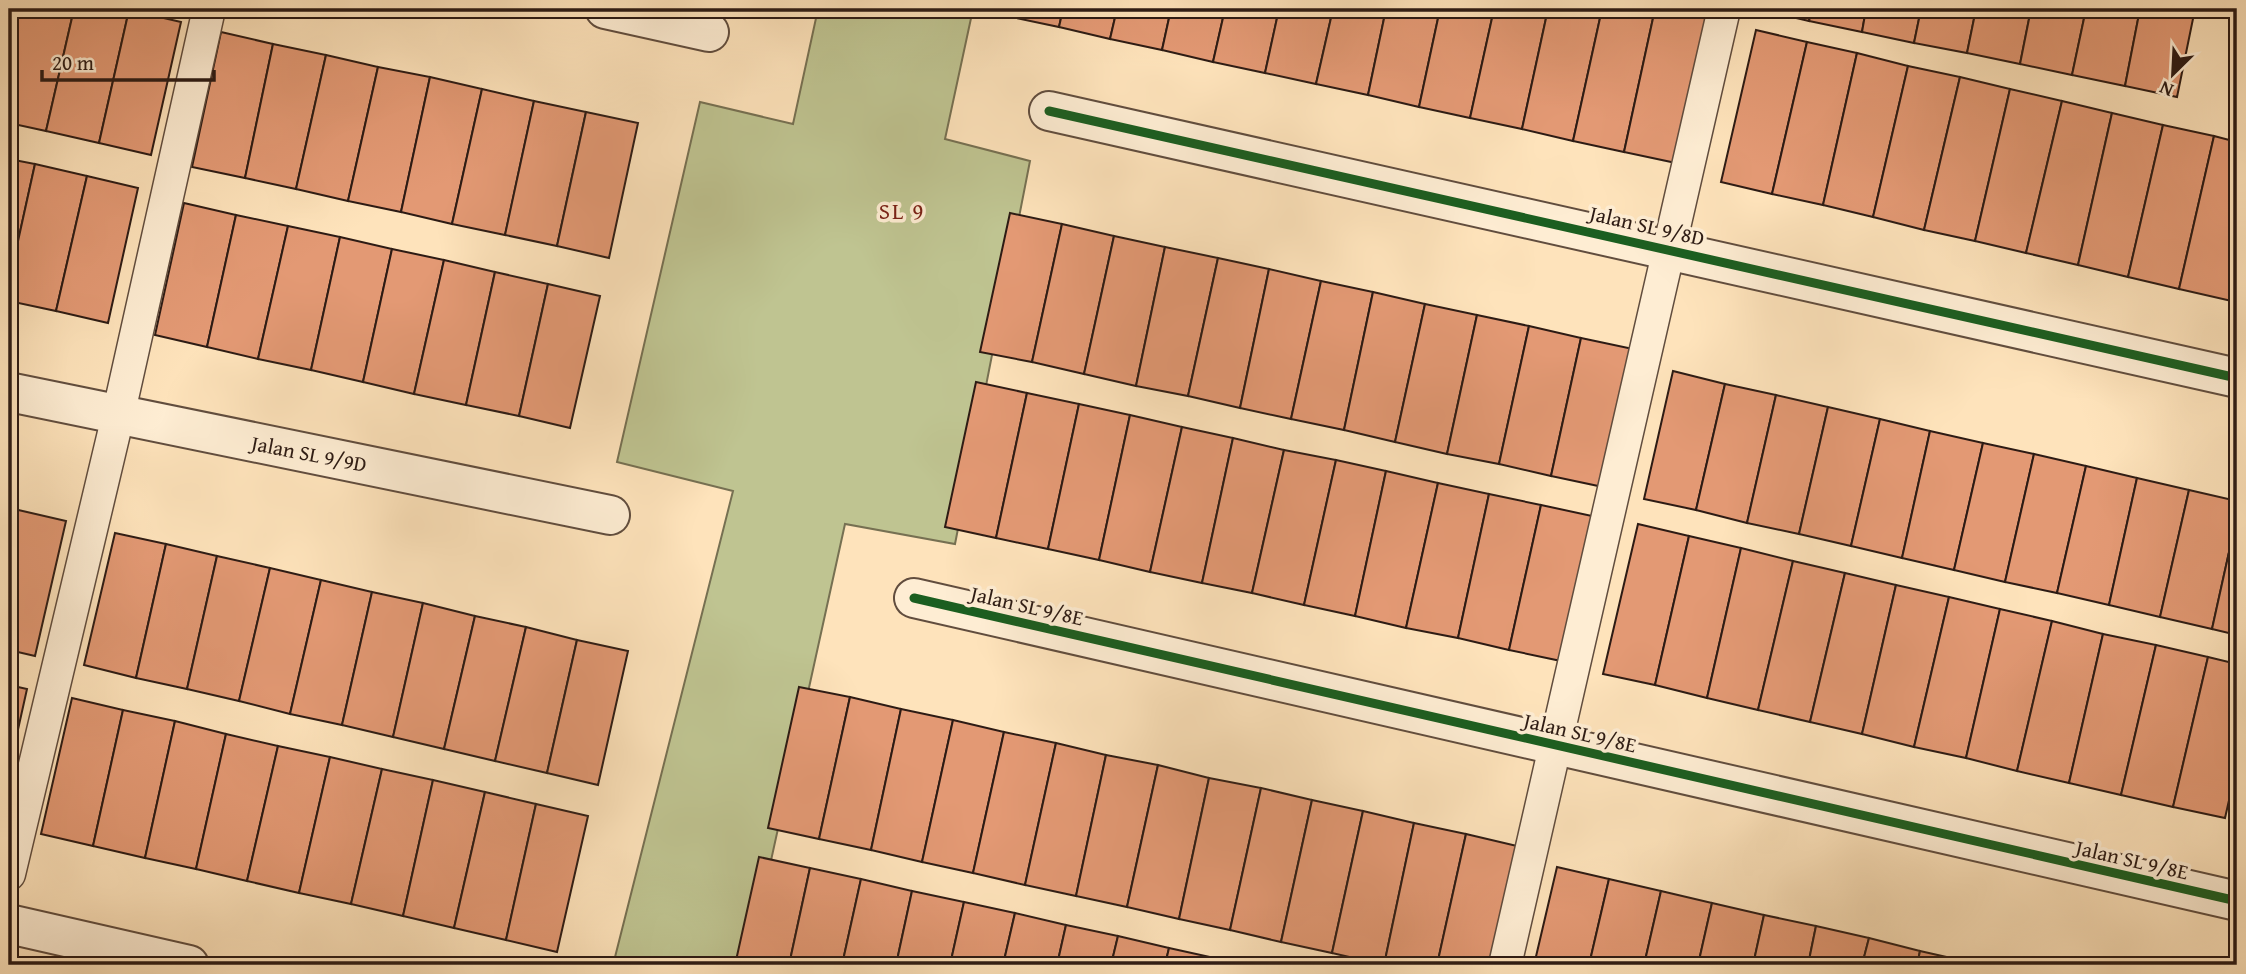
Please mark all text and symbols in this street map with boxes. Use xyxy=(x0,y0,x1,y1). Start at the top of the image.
scale bar xyxy=(42,38,214,82)
north arrow xyxy=(2138,38,2208,108)
text: 20 m xyxy=(52,47,94,78)
text: N xyxy=(2154,74,2178,105)
district label: SL 9 xyxy=(879,194,925,227)
street label: Jalan SL 9/8D xyxy=(1584,197,1707,254)
street label: Jalan SL 9/9D xyxy=(246,427,369,480)
street label: Jalan SL 9/8E xyxy=(965,577,1087,634)
street label: Jalan SL 9/8E xyxy=(1518,704,1640,761)
street label: Jalan SL 9/8E xyxy=(2070,831,2192,888)

